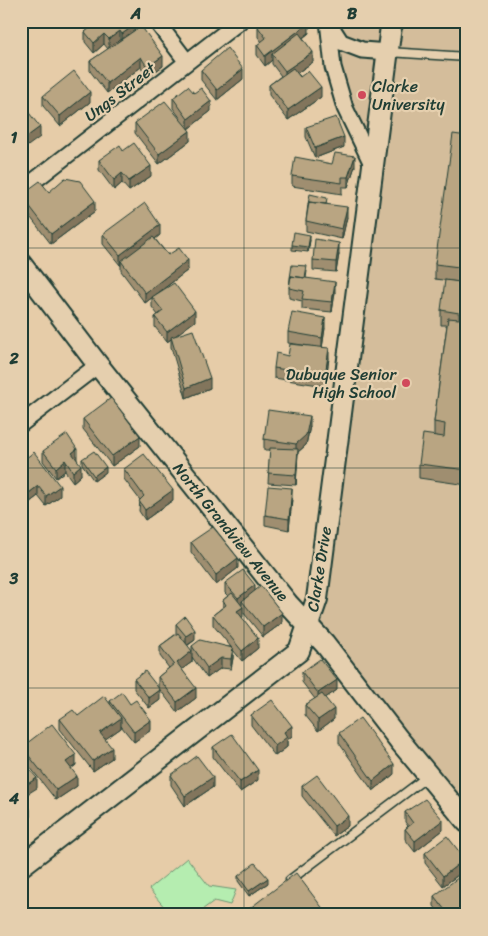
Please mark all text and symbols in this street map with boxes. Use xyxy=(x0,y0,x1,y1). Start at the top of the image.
text: A xyxy=(130,0,141,28)
text: B xyxy=(347,0,358,28)
street label: Ungs Street xyxy=(78,54,163,129)
place label: Clarke University xyxy=(372,72,446,119)
marker: Clarke University xyxy=(356,89,368,101)
text: 1 xyxy=(11,123,18,152)
text: 2 xyxy=(8,344,19,373)
place label: Dubuque Senior High School xyxy=(286,360,397,407)
marker: Dubuque Senior High School xyxy=(400,377,412,389)
street label: North Grandview Avenue xyxy=(165,456,297,608)
street label: Clarke Drive xyxy=(298,524,340,614)
text: 3 xyxy=(9,564,19,593)
text: 4 xyxy=(8,784,19,813)

